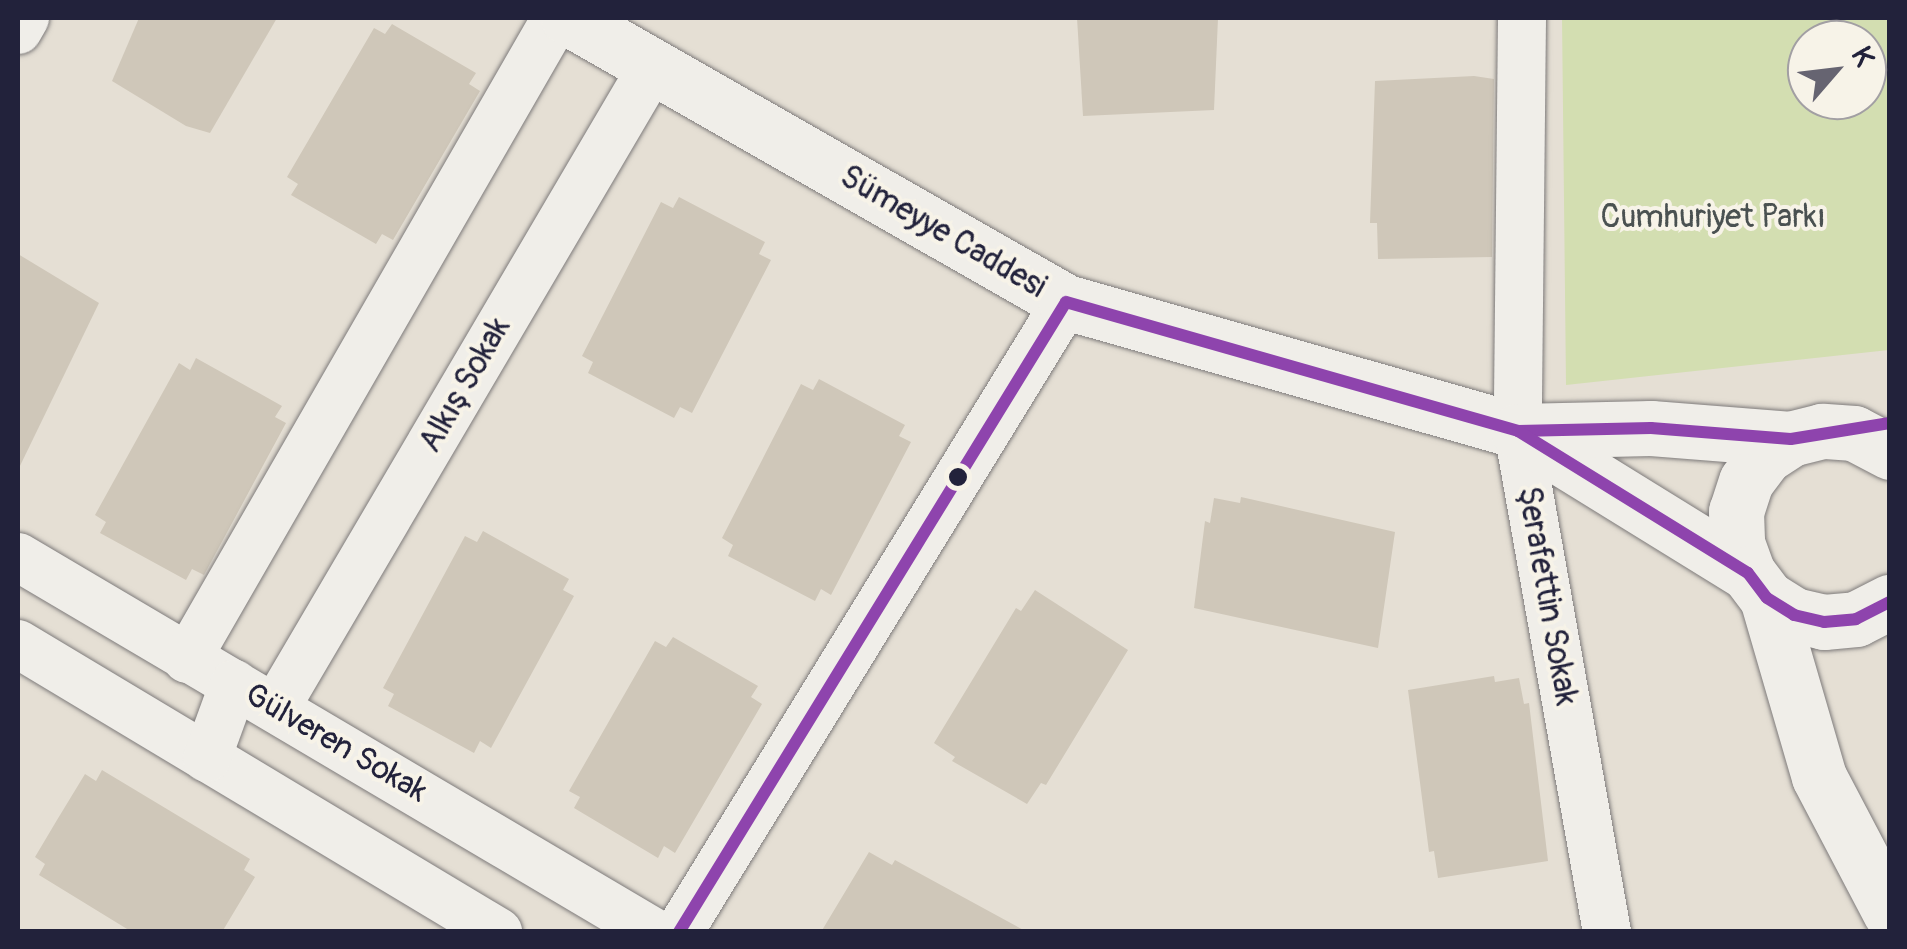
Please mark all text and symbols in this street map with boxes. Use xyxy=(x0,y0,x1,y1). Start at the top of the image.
north arrow xyxy=(1787,20,1887,120)
text: K xyxy=(1843,41,1882,72)
street label: Sümeyye Caddesi xyxy=(833,158,1053,306)
park label: Cumhuriyet Parkı xyxy=(1600,198,1826,236)
street label: Alkış Sokak xyxy=(411,311,519,459)
unlabelled marker xyxy=(948,467,968,487)
street label: Şerafettin Sokak xyxy=(1509,484,1585,708)
street label: Gülveren Sokak xyxy=(238,675,434,811)

